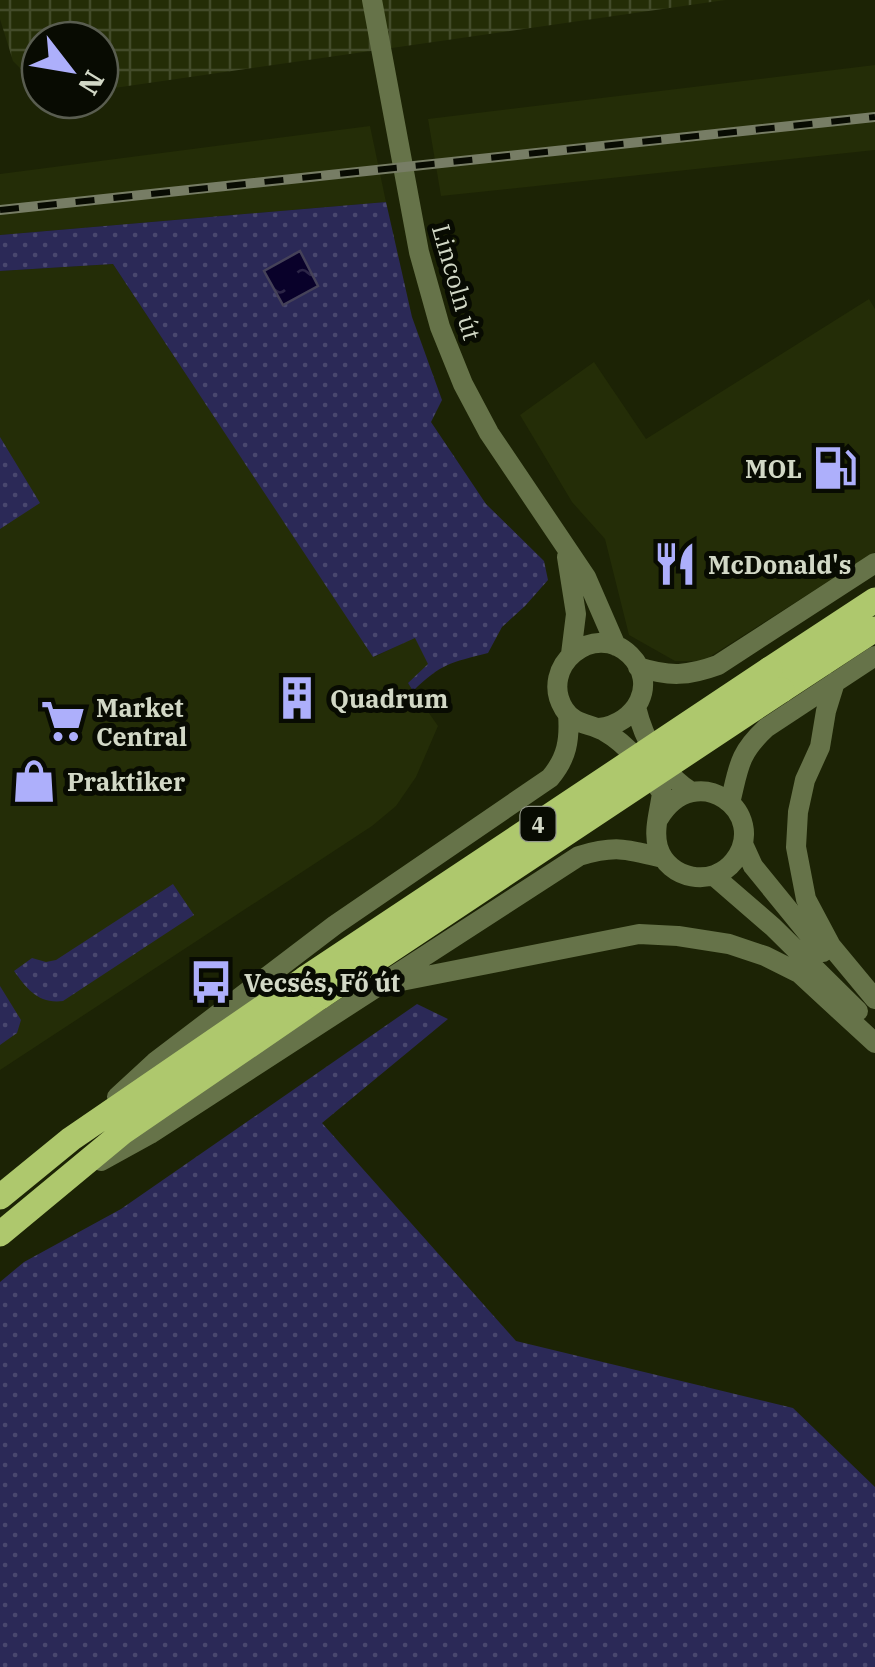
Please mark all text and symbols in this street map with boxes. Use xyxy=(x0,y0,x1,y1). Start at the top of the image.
north arrow xyxy=(20,20,120,120)
text: N xyxy=(70,64,113,102)
street label: Lincoln út xyxy=(425,220,489,344)
fuel station icon: MOL xyxy=(811,444,859,492)
place label: MOL xyxy=(745,452,802,485)
restaurant icon: McDonald's xyxy=(651,540,699,588)
place label: McDonald's xyxy=(708,548,851,581)
building icon: Quadrum xyxy=(273,674,321,722)
place label: Quadrum xyxy=(330,682,448,715)
place label: Market Central xyxy=(96,691,187,753)
supermarket icon: Market Central xyxy=(39,697,87,745)
shop icon: Praktiker xyxy=(10,757,58,805)
place label: Praktiker xyxy=(67,765,186,798)
road number: 4 xyxy=(520,807,556,841)
bus stop icon: Vecsés, Fő út xyxy=(187,958,235,1006)
place label: Vecsés, Fő út xyxy=(244,966,400,999)

